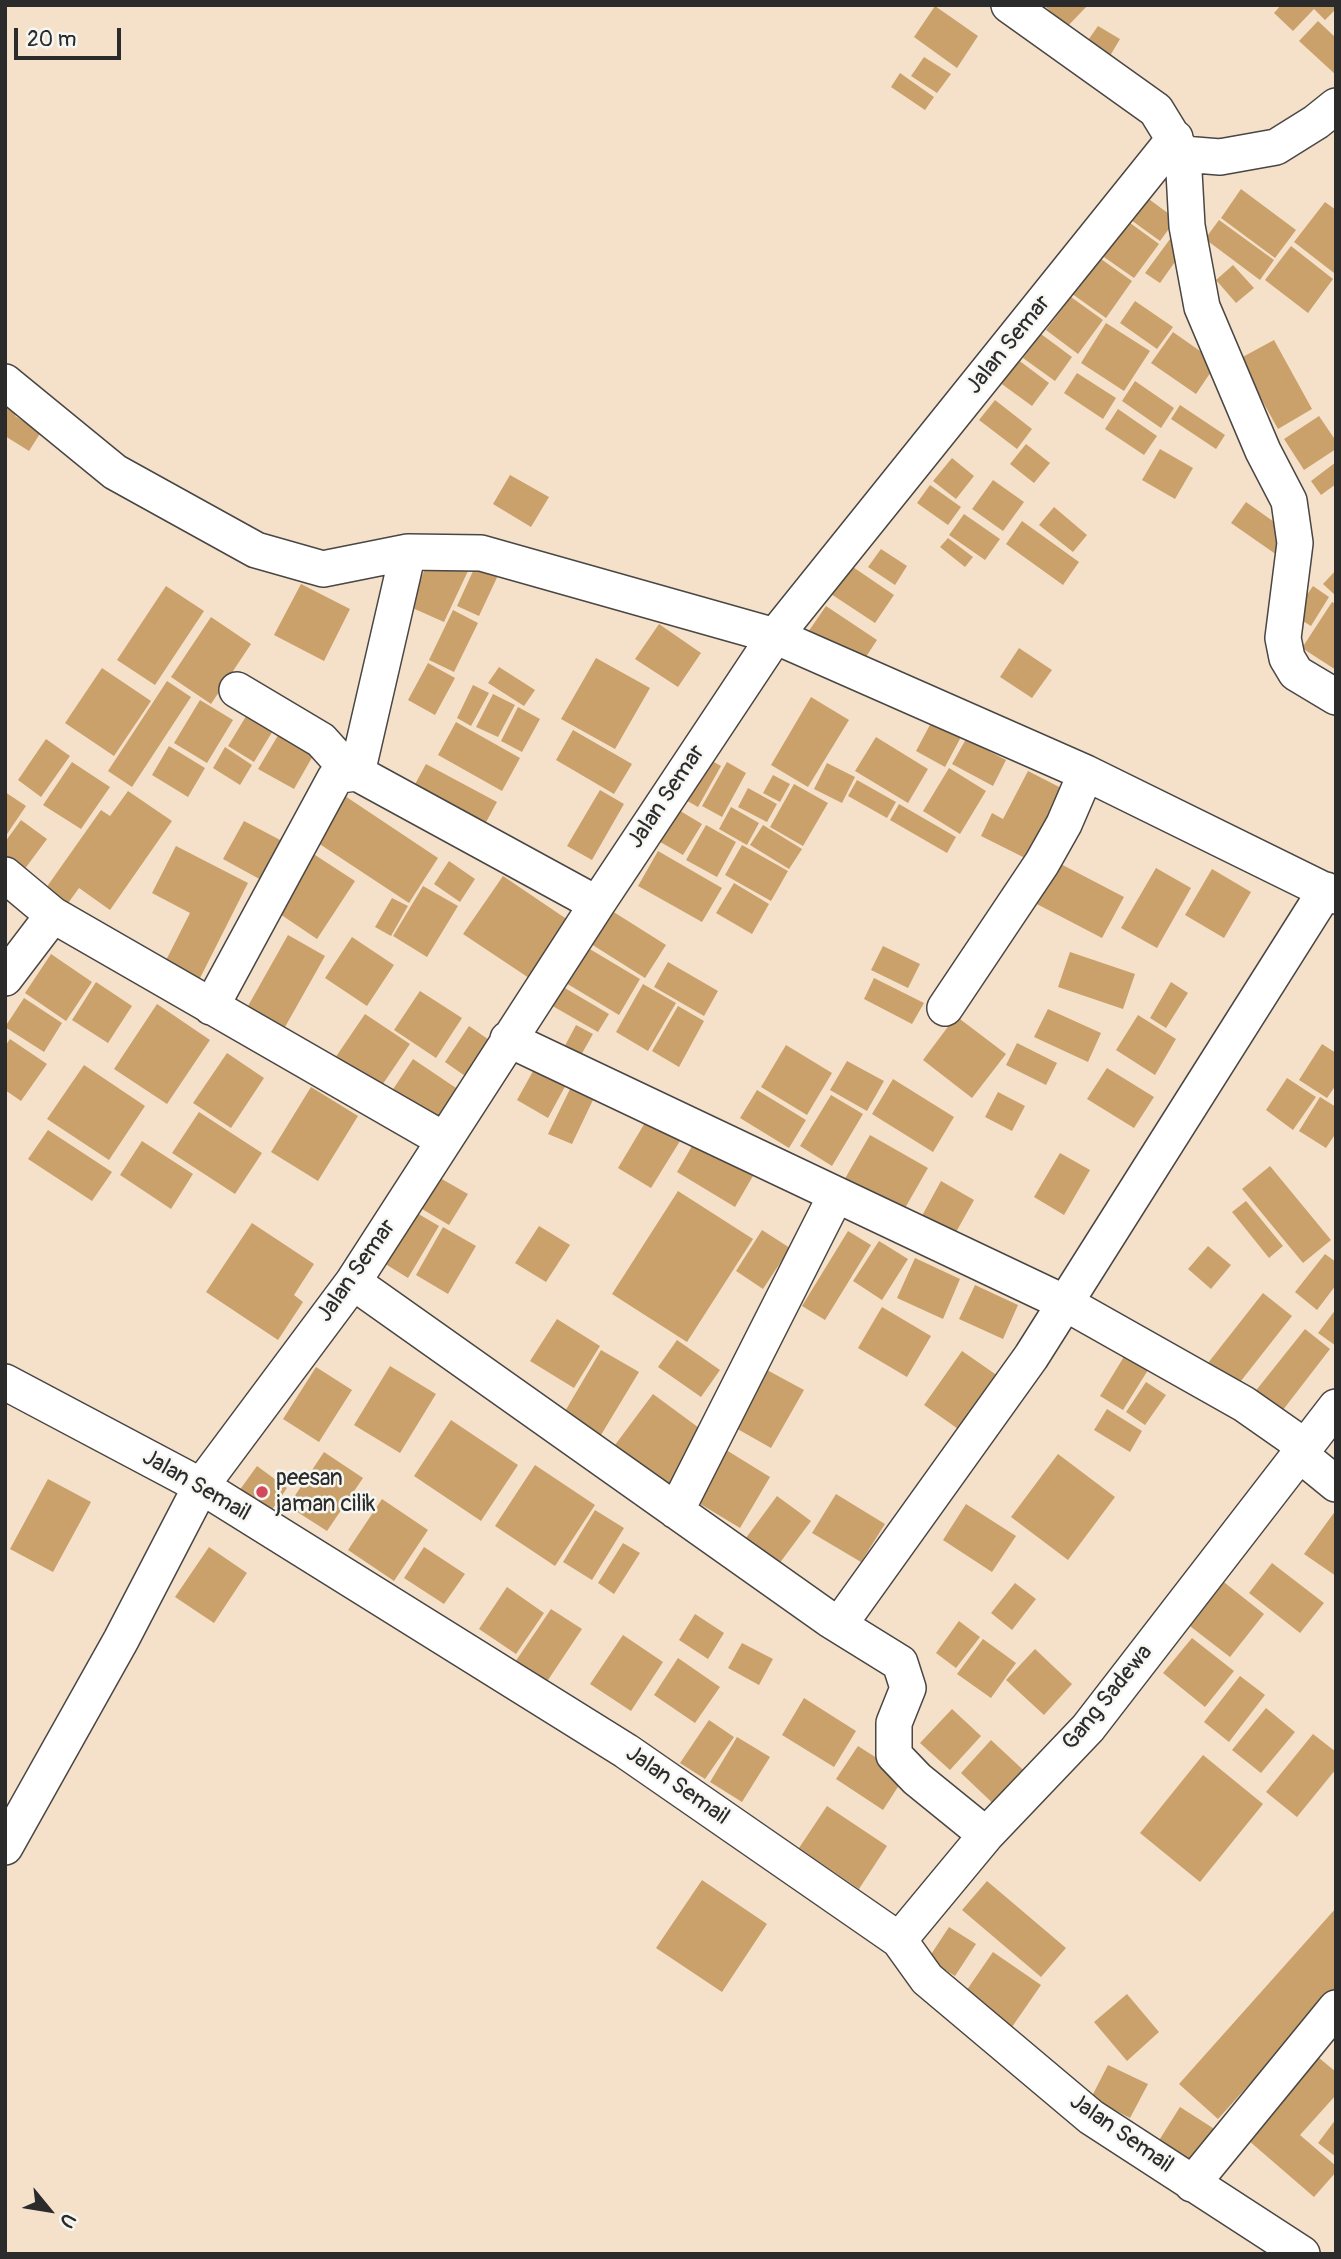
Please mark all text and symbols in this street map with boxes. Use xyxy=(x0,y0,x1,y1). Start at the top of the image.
scale bar xyxy=(18,14,124,58)
text: 20 m xyxy=(27,26,76,53)
street label: Jalan Semar xyxy=(961,290,1057,400)
street label: Jalan Semar xyxy=(622,740,712,854)
street label: Jalan Semar xyxy=(312,1214,402,1328)
street label: Jalan Semail xyxy=(137,1444,255,1528)
place label: peesan jaman cilik xyxy=(276,1465,375,1519)
marker: peesan jaman cilik xyxy=(254,1484,270,1500)
street label: Gang Sadewa xyxy=(1057,1640,1159,1756)
street label: Jalan Semail xyxy=(620,1740,734,1832)
street label: Jalan Semail xyxy=(1064,2088,1178,2180)
north arrow xyxy=(14,2175,84,2245)
text: U xyxy=(54,2209,81,2232)

